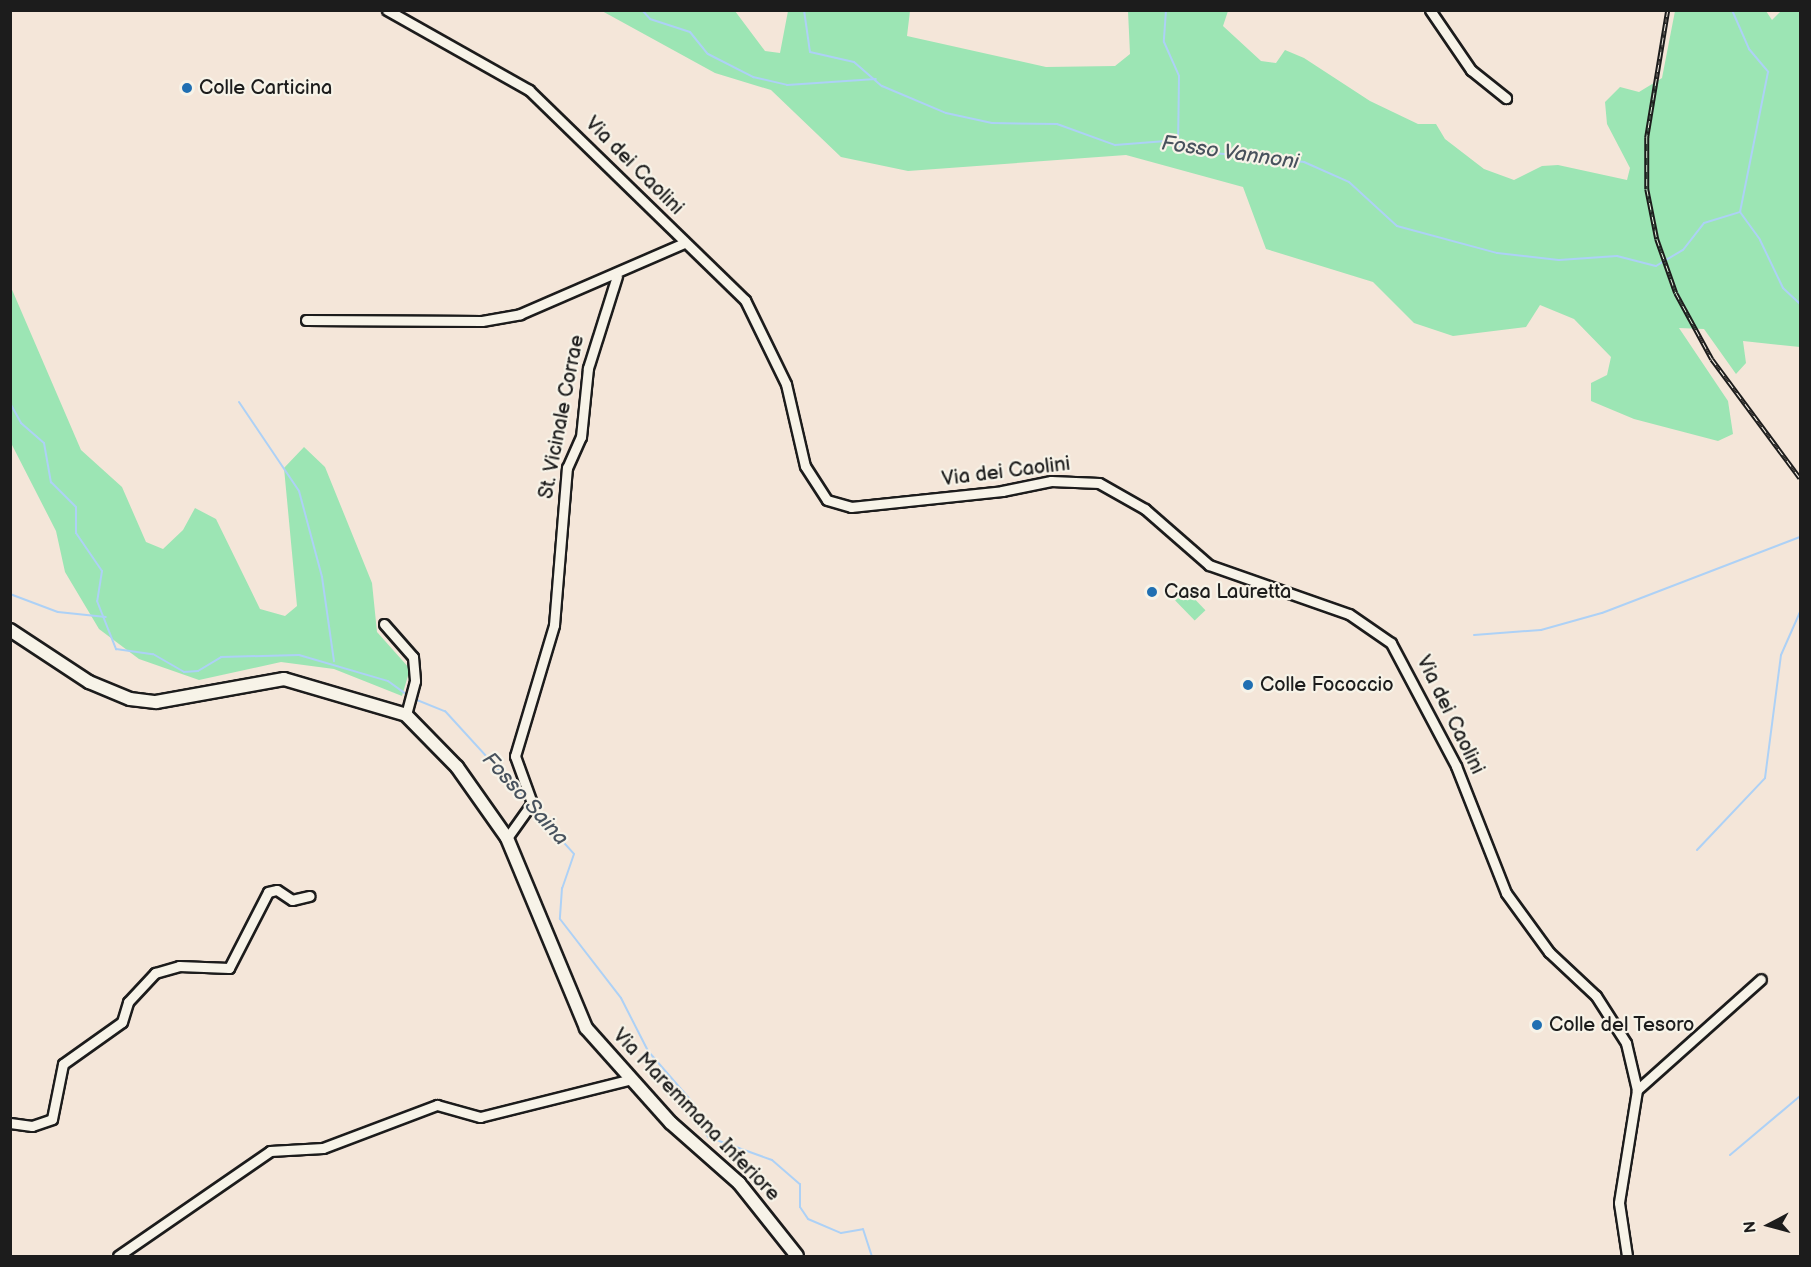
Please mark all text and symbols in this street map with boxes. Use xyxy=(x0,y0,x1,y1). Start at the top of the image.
place label: Colle Carticina xyxy=(199,76,332,100)
marker: Colle Carticina xyxy=(180,81,194,95)
street label: Via dei Caolini xyxy=(580,112,688,220)
water label: Fosso Vannoni xyxy=(1159,131,1301,175)
street label: St. Vicinale Corrae xyxy=(534,333,590,501)
street label: Via dei Caolini xyxy=(940,452,1072,492)
place label: Casa Lauretta xyxy=(1164,580,1291,604)
marker: Casa Lauretta xyxy=(1145,585,1159,599)
street label: Via dei Caolini xyxy=(1411,652,1489,778)
place label: Colle Fococcio xyxy=(1260,673,1394,697)
marker: Colle Fococcio xyxy=(1241,678,1255,692)
water label: Fosso Saina xyxy=(476,747,574,851)
place label: Colle del Tesoro xyxy=(1549,1013,1695,1037)
marker: Colle del Tesoro xyxy=(1530,1018,1544,1032)
street label: Via Maremmana Inferiore xyxy=(607,1024,785,1206)
north arrow xyxy=(1739,1195,1799,1255)
text: N xyxy=(1741,1220,1761,1234)

